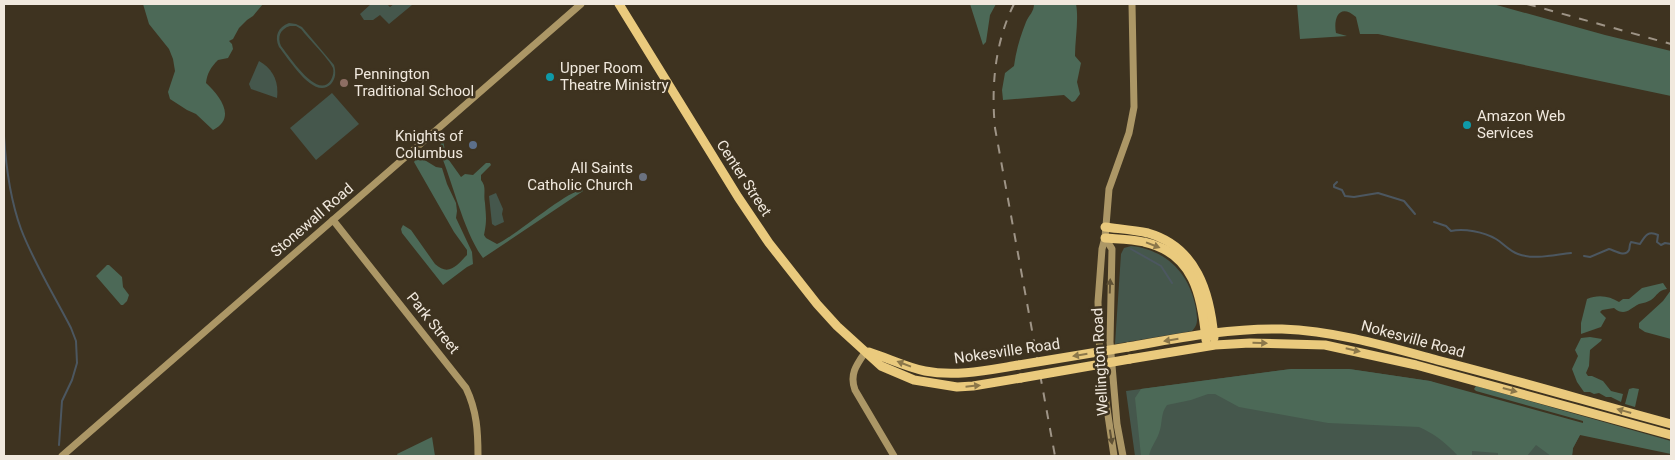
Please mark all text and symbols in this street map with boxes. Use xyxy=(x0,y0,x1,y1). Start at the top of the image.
place label: Upper Room Theatre Ministry xyxy=(560,59,669,94)
place label: Pennington Traditional School xyxy=(354,65,474,100)
marker: Upper Room Theatre Ministry xyxy=(544,71,556,83)
marker: Pennington Traditional School xyxy=(338,77,350,89)
place label: Amazon Web Services xyxy=(1477,107,1565,142)
marker: Amazon Web Services xyxy=(1461,119,1473,131)
place label: Knights of Columbus xyxy=(395,127,464,162)
street label: Center Street xyxy=(713,137,775,220)
marker: Knights of Columbus xyxy=(467,139,479,151)
place label: All Saints Catholic Church xyxy=(527,159,633,194)
marker: All Saints Catholic Church xyxy=(637,171,649,183)
street label: Stonewall Road xyxy=(267,179,357,261)
one-way arrow xyxy=(1146,241,1161,249)
one-way arrow xyxy=(1107,278,1115,294)
street label: Park Street xyxy=(403,289,463,357)
street label: Wellington Road xyxy=(1088,307,1112,417)
street label: Nokesville Road xyxy=(1359,316,1467,362)
street label: Nokesville Road xyxy=(953,335,1061,367)
one-way arrow xyxy=(1162,336,1178,344)
one-way arrow xyxy=(1252,340,1268,348)
one-way arrow xyxy=(1345,346,1360,354)
one-way arrow xyxy=(1071,351,1087,359)
one-way arrow xyxy=(897,360,911,368)
one-way arrow xyxy=(965,382,981,390)
one-way arrow xyxy=(1502,387,1517,395)
one-way arrow xyxy=(1617,407,1632,415)
one-way arrow xyxy=(1107,430,1115,446)

